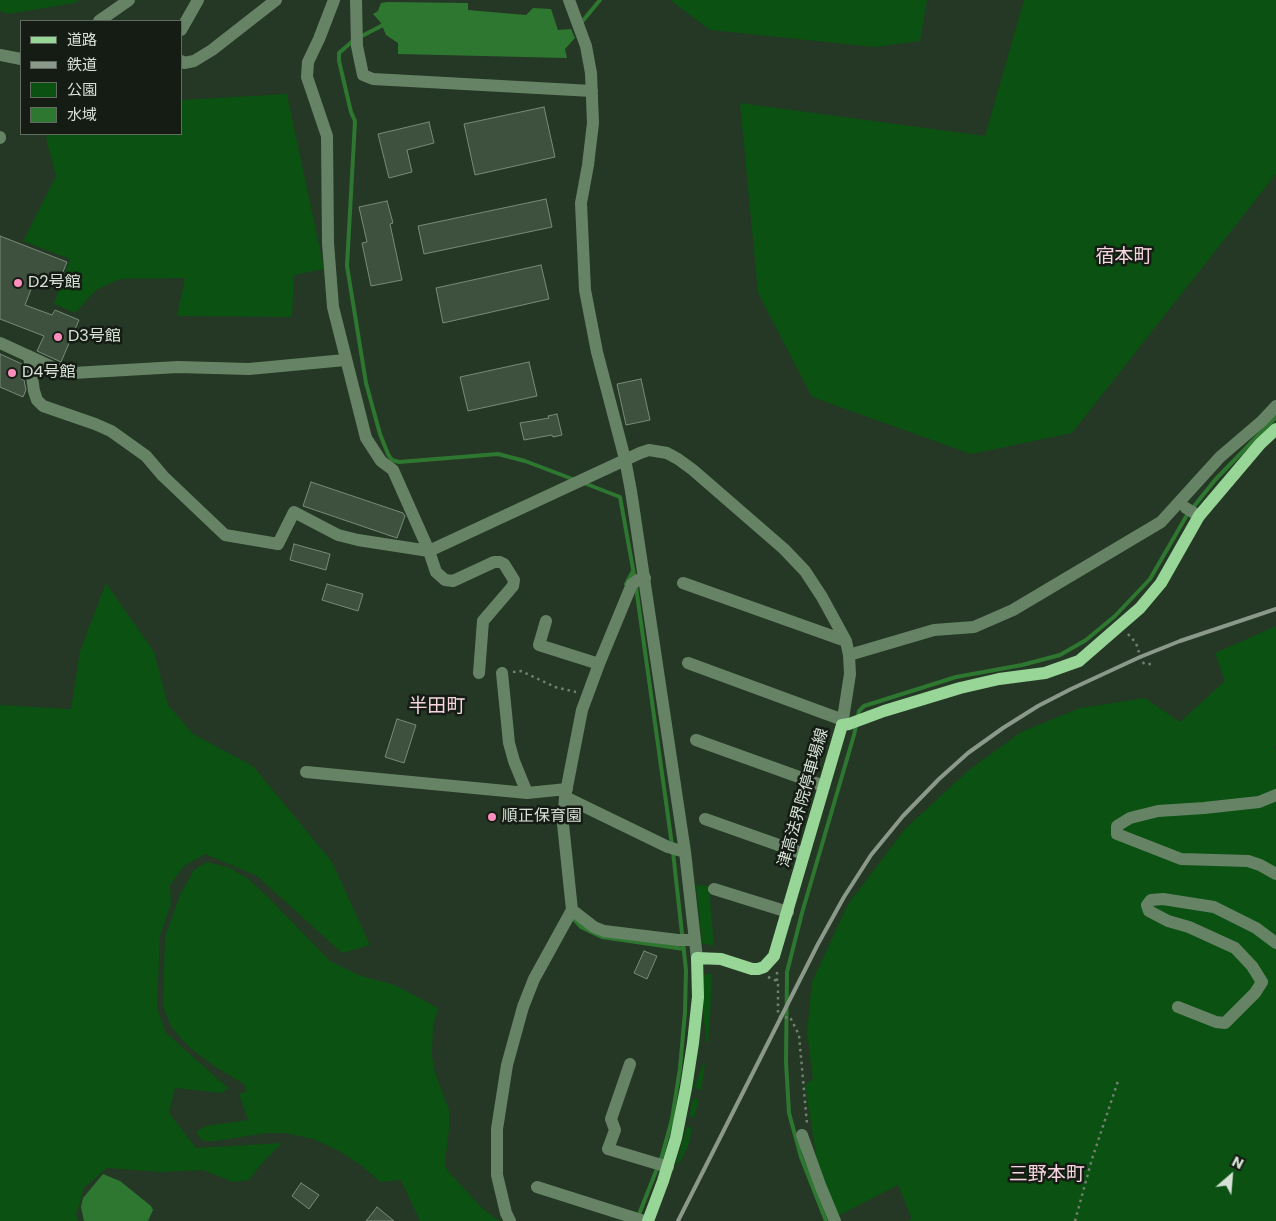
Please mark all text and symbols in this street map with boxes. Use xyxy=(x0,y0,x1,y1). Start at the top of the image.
legend xyxy=(20,20,182,135)
text: 道路 xyxy=(67,29,97,50)
text: 鉄道 xyxy=(67,54,97,75)
text: 公園 xyxy=(67,79,97,100)
text: 水域 xyxy=(67,104,97,125)
district label: 宿本町 xyxy=(1096,246,1152,268)
place label: D2号館 xyxy=(28,273,81,293)
marker: D2号館 xyxy=(12,277,24,289)
place label: D3号館 xyxy=(68,327,121,347)
marker: D3号館 xyxy=(52,331,64,343)
place label: D4号館 xyxy=(22,363,75,383)
marker: D4号館 xyxy=(6,367,18,379)
district label: 半田町 xyxy=(409,696,465,718)
street label: 津高法界院停車場線 xyxy=(775,726,833,870)
place label: 順正保育園 xyxy=(502,807,582,827)
marker: 順正保育園 xyxy=(486,811,498,823)
north arrow xyxy=(1206,1151,1256,1201)
text: N xyxy=(1229,1151,1247,1174)
district label: 三野本町 xyxy=(1009,1164,1085,1186)

